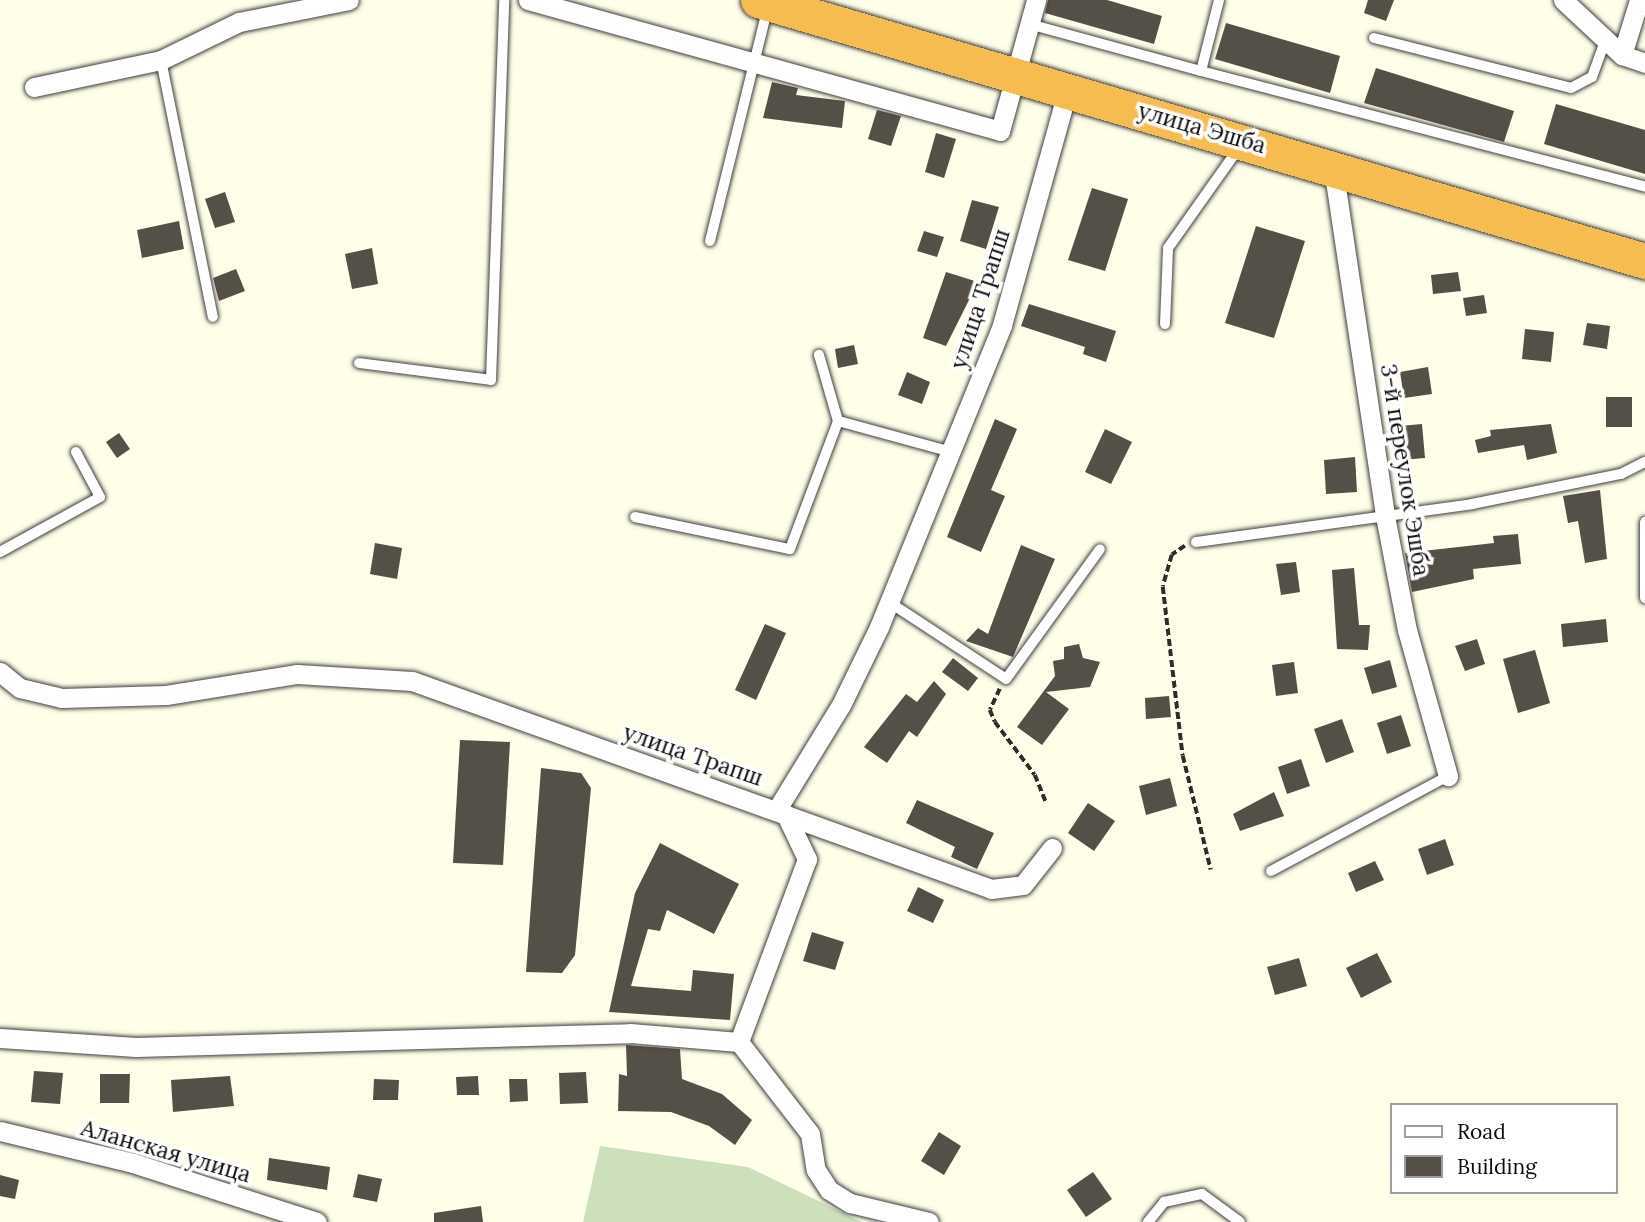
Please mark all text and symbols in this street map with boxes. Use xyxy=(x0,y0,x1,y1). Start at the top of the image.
street label: улица Эшба xyxy=(1135,97,1269,159)
street label: улица Трапш xyxy=(944,225,1016,373)
street label: 3-й переулок Эшба xyxy=(1375,362,1435,578)
street label: улица Трапш xyxy=(620,718,766,792)
legend xyxy=(1390,1103,1617,1194)
street label: Аланская улица xyxy=(78,1114,254,1188)
text: Road xyxy=(1457,1118,1506,1145)
text: Building xyxy=(1457,1153,1537,1180)

